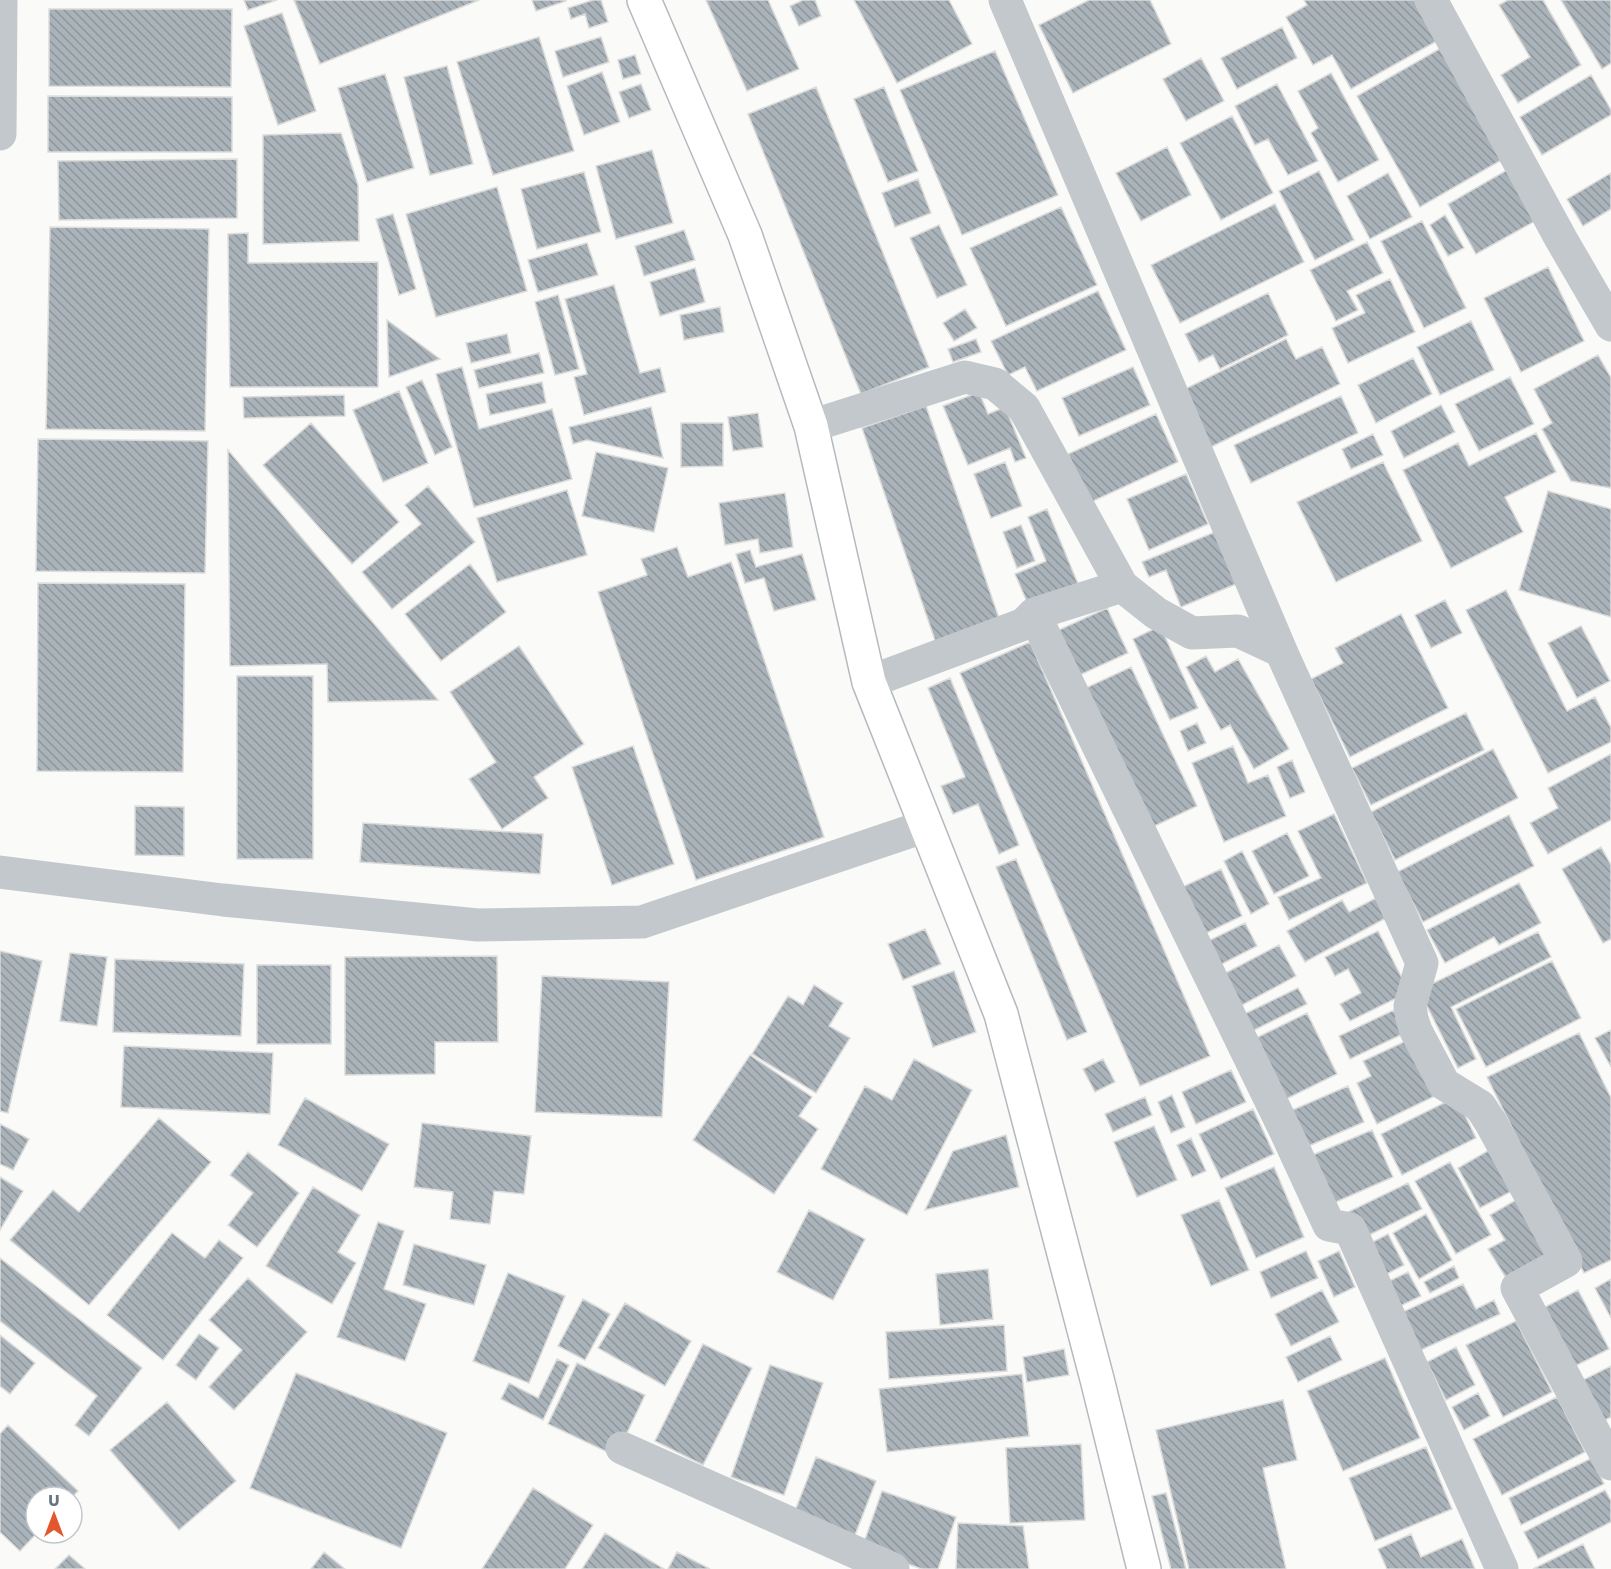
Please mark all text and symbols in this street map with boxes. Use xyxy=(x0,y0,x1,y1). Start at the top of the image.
north arrow xyxy=(24,1485,84,1545)
text: U xyxy=(48,1489,60,1512)

